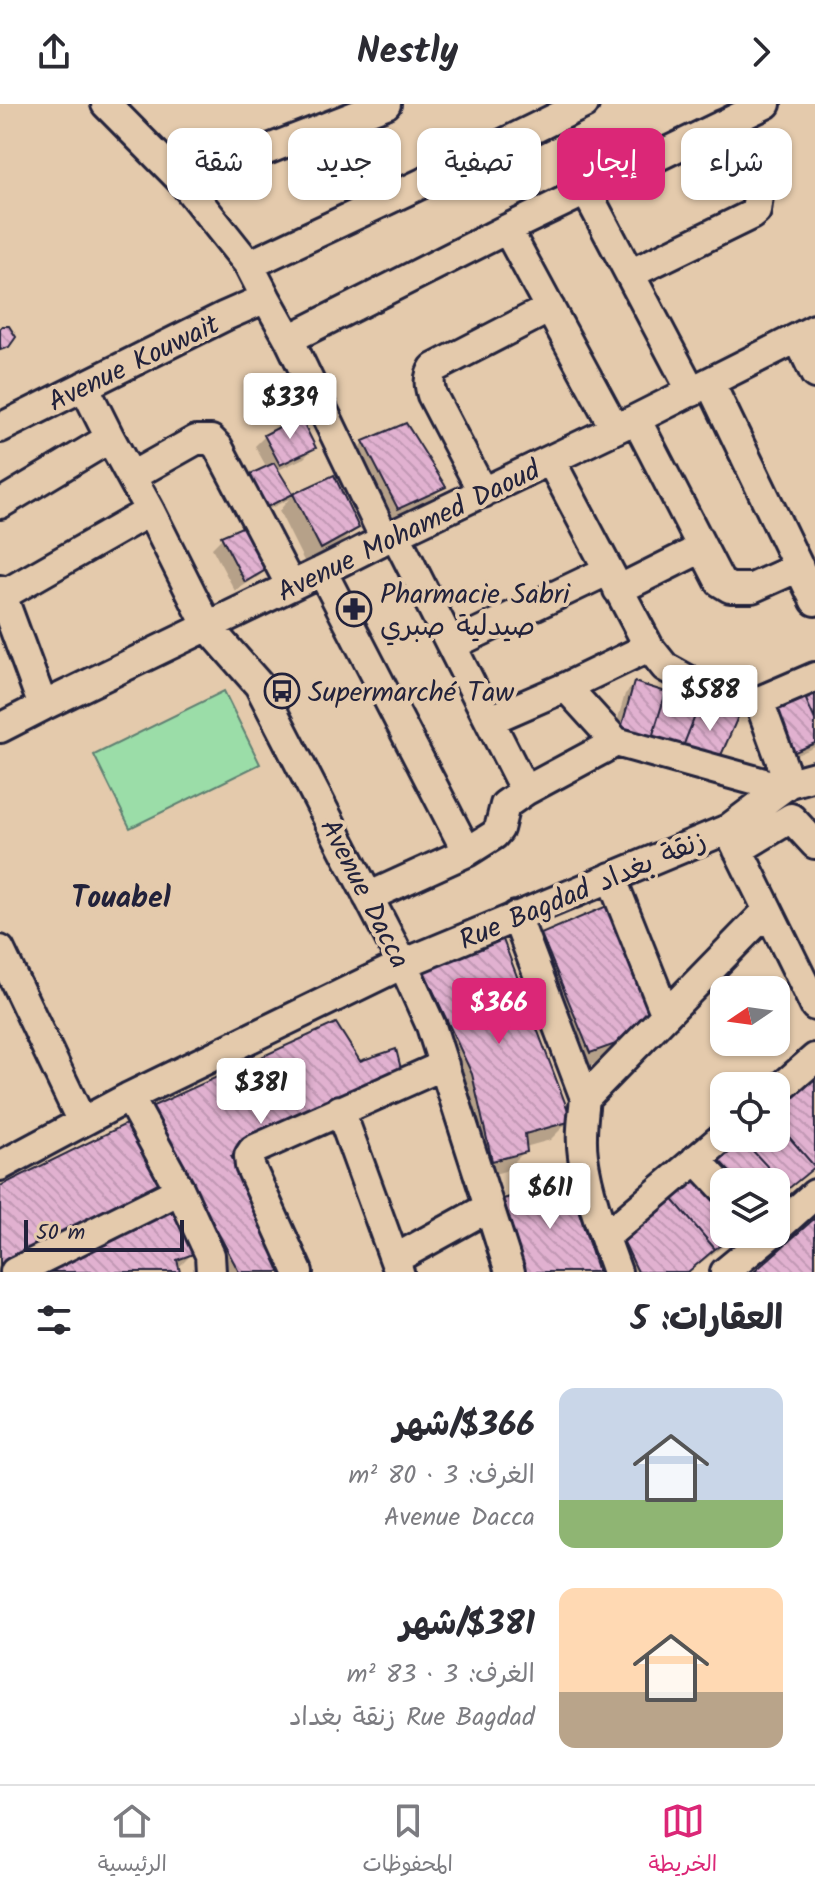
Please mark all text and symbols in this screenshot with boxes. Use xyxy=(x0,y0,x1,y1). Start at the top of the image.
text: Nestly xyxy=(357,24,458,81)
icon: share xyxy=(32,30,76,74)
icon: forward xyxy=(739,30,783,74)
chip: شقة xyxy=(167,128,272,200)
chip: جديد xyxy=(288,128,401,200)
chip: تصفية xyxy=(417,128,541,200)
chip: إيجار xyxy=(557,128,665,200)
chip: شراء xyxy=(681,128,792,200)
street label: Avenue Kouwait xyxy=(41,303,229,425)
pin: $339 xyxy=(243,373,337,441)
text: $339 xyxy=(262,378,319,420)
street label: Avenue Mohamed Daoud xyxy=(270,448,549,616)
place label: Pharmacie Sabri صيدلية صبري xyxy=(380,573,571,650)
pharmacy icon: Pharmacie Sabri صيدلية صبري xyxy=(335,590,373,628)
pin: $588 xyxy=(663,665,757,733)
text: $588 xyxy=(680,670,740,712)
place label: Supermarché Taw xyxy=(308,671,514,716)
bus stop icon: Supermarché Taw xyxy=(263,672,301,710)
street label: Avenue Dacca xyxy=(307,811,421,977)
street label: Rue Bagdad زنقة بغداد xyxy=(452,819,714,964)
district label: Touabel xyxy=(71,875,171,923)
north arrow xyxy=(710,976,790,1056)
map controls xyxy=(710,976,790,1248)
pin: $366 xyxy=(452,978,546,1046)
text: $366 xyxy=(470,983,528,1025)
pin: $381 xyxy=(214,1058,308,1126)
text: $381 xyxy=(235,1063,287,1105)
button: locate xyxy=(710,1072,790,1152)
pin: $611 xyxy=(503,1163,597,1231)
text: $611 xyxy=(527,1168,573,1210)
button: layers xyxy=(710,1168,790,1248)
scale bar xyxy=(24,1216,184,1252)
text: 50 m xyxy=(36,1216,85,1251)
text: العقارات: 5 xyxy=(630,1293,783,1347)
icon: filters xyxy=(32,1298,76,1342)
text: $366/شهر xyxy=(393,1399,535,1453)
icon: home xyxy=(623,1420,719,1516)
text: الغرف: 3 · 80 m² xyxy=(349,1455,535,1497)
text: Avenue Dacca xyxy=(384,1497,535,1539)
text: $381/شهر xyxy=(400,1598,535,1652)
icon: home xyxy=(623,1620,719,1716)
text: الغرف: 3 · 83 m² xyxy=(347,1654,535,1696)
text: Rue Bagdad زنقة بغداد xyxy=(289,1697,535,1739)
tab: الرئيسية xyxy=(98,1799,167,1883)
tab: المحفوظات xyxy=(362,1799,453,1883)
tab: الخريطة xyxy=(649,1799,717,1883)

